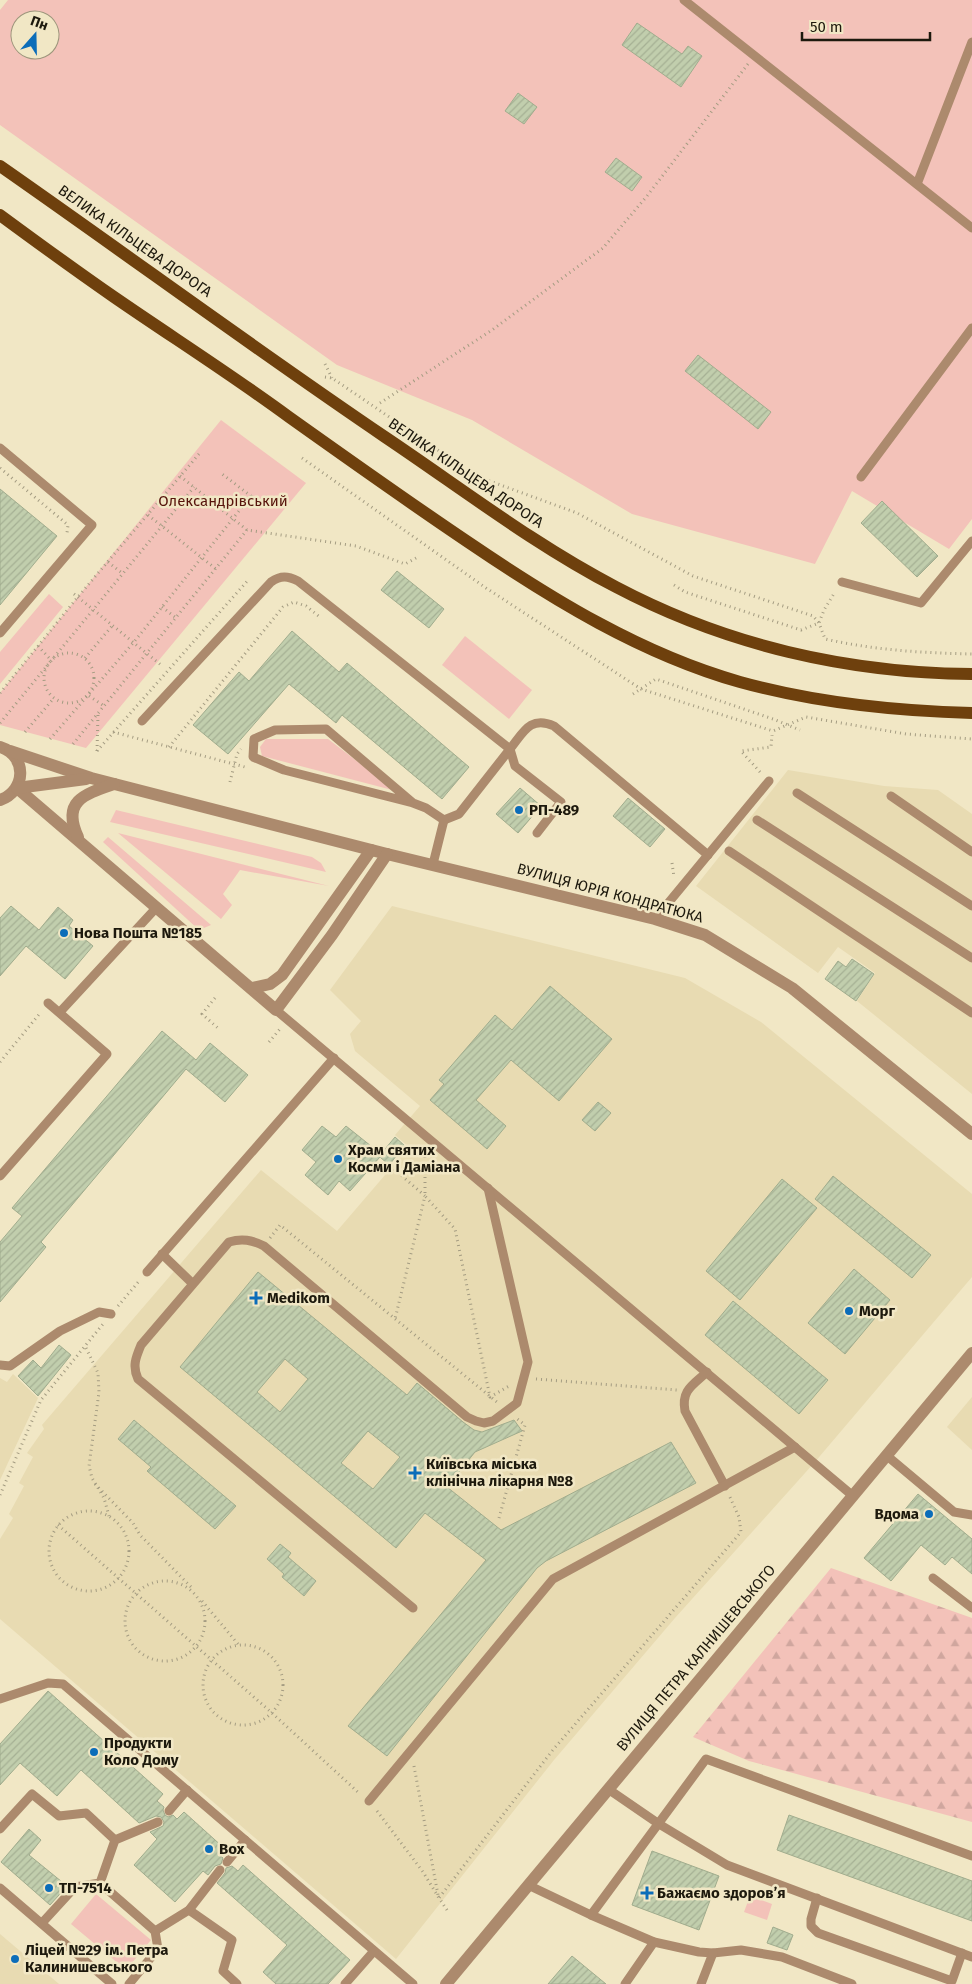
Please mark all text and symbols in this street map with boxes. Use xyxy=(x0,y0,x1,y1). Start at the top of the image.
north arrow xyxy=(10,10,60,60)
scale bar xyxy=(802,10,930,42)
text: Пн xyxy=(28,12,50,34)
text: 50 m xyxy=(810,18,843,36)
street label: ВЕЛИКА КІЛЬЦЕВА ДОРОГА xyxy=(55,181,216,301)
street label: ВЕЛИКА КІЛЬЦЕВА ДОРОГА xyxy=(385,414,547,532)
park label: Олександрівський xyxy=(158,492,288,510)
place label: РП-489 xyxy=(529,801,579,819)
marker: РП-489 xyxy=(513,804,525,816)
street label: ВУЛИЦЯ ЮРІЯ КОНДРАТЮКА xyxy=(515,859,705,927)
place label: Нова Пошта №185 xyxy=(74,924,202,942)
marker: Нова Пошта №185 xyxy=(58,927,70,939)
place label: Храм святих Косми і Даміана xyxy=(347,1141,461,1176)
marker: Храм святих Косми і Даміана xyxy=(332,1153,344,1165)
place label: Medikom xyxy=(267,1289,330,1307)
marker: Medikom xyxy=(249,1291,263,1305)
place label: Морг xyxy=(859,1302,896,1320)
marker: Морг xyxy=(843,1305,855,1317)
place label: Київська міська клінічна лікарня №8 xyxy=(426,1455,573,1490)
marker: Київська міська клінічна лікарня №8 xyxy=(408,1466,422,1480)
place label: Вдома xyxy=(874,1505,919,1523)
marker: Вдома xyxy=(923,1508,935,1520)
street label: ВУЛИЦЯ ПЕТРА КАЛНИШЕВСЬКОГО xyxy=(613,1561,779,1755)
place label: Продукти Коло Дому xyxy=(104,1734,179,1769)
marker: Продукти Коло Дому xyxy=(88,1746,100,1758)
place label: Box xyxy=(219,1840,245,1858)
marker: Box xyxy=(203,1843,215,1855)
place label: ТП-7514 xyxy=(59,1879,112,1897)
marker: ТП-7514 xyxy=(43,1882,55,1894)
place label: Бажаємо здоровʼя xyxy=(657,1884,786,1902)
marker: Бажаємо здоровʼя xyxy=(641,1887,653,1899)
place label: Ліцей №29 ім. Петра Калинишевського xyxy=(25,1941,169,1976)
marker: Ліцей №29 ім. Петра Калинишевського xyxy=(9,1953,21,1965)

